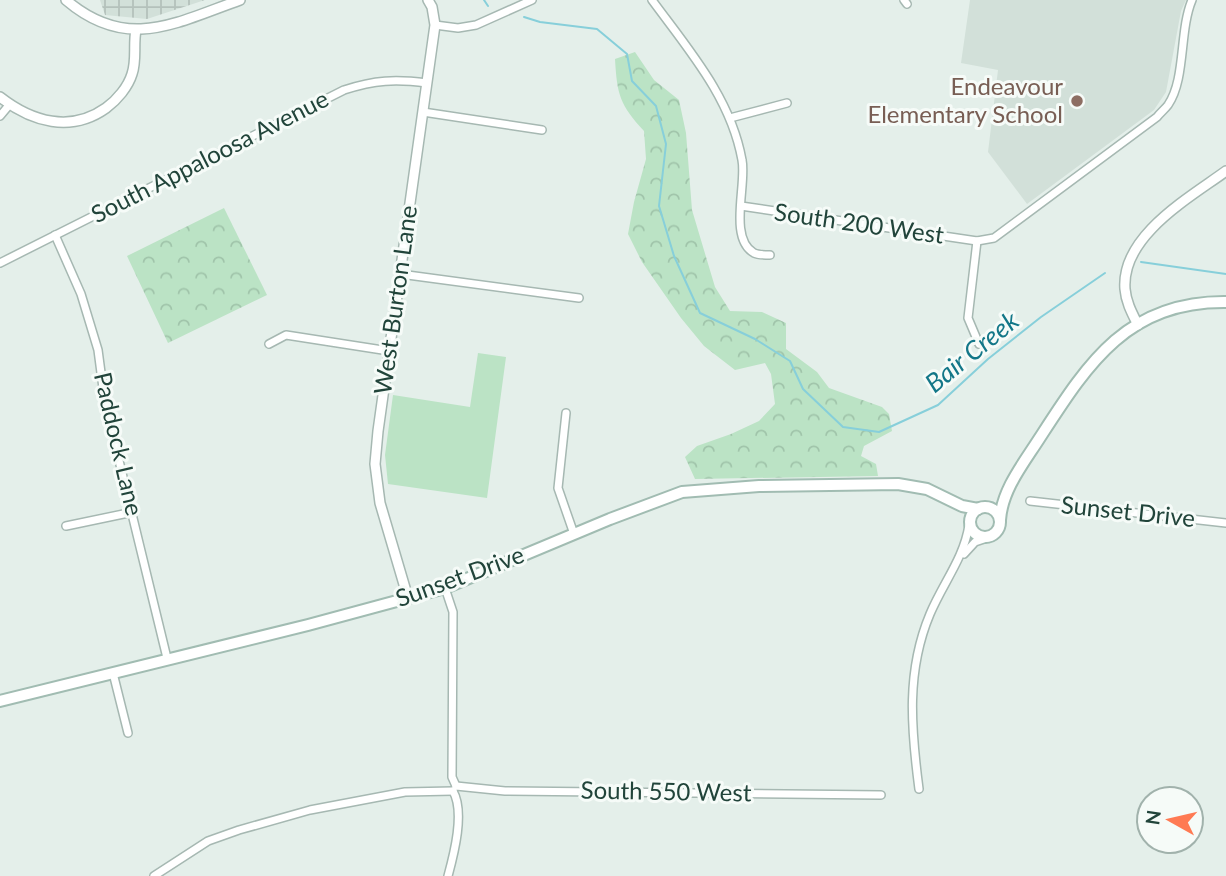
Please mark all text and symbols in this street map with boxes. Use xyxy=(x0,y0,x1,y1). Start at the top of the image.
place label: Endeavour Elementary School xyxy=(867,71,1063,128)
street label: South Appaloosa Avenue xyxy=(86,83,333,228)
marker: Endeavour Elementary School xyxy=(1069,93,1085,109)
street label: South 200 West xyxy=(773,196,946,249)
street label: West Burton Lane xyxy=(367,203,422,396)
water label: Bair Creek xyxy=(918,303,1025,399)
street label: Paddock Lane xyxy=(89,369,150,518)
street label: Sunset Drive xyxy=(1060,489,1197,532)
street label: Sunset Drive xyxy=(391,539,528,612)
street label: South 550 West xyxy=(580,775,752,806)
north arrow xyxy=(1135,785,1205,855)
text: N xyxy=(1140,809,1165,826)

